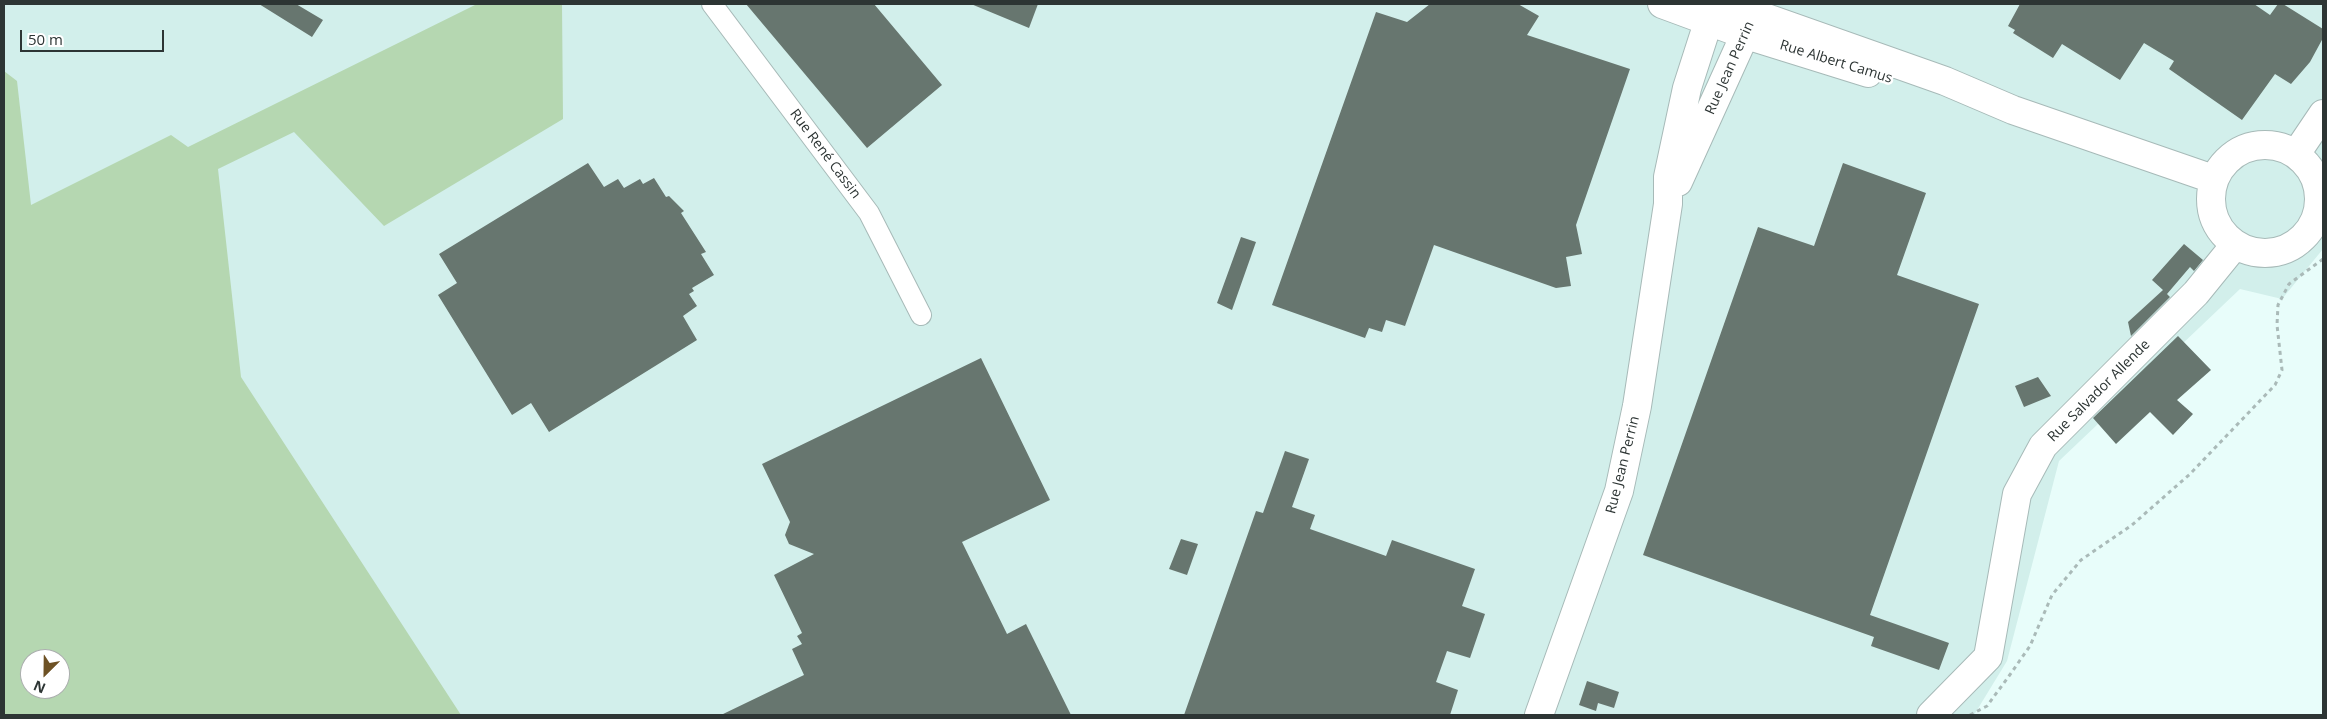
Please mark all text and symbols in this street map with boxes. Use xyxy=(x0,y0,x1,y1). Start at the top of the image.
street label: Rue Jean Perrin xyxy=(1702,19,1758,117)
scale bar xyxy=(22,20,166,52)
text: 50 m xyxy=(28,29,63,49)
street label: Rue Albert Camus xyxy=(1778,37,1894,87)
street label: Rue René Cassin xyxy=(786,106,864,202)
street label: Rue Salvador Allende xyxy=(2044,336,2154,446)
street label: Rue Jean Perrin xyxy=(1603,414,1643,516)
north arrow xyxy=(20,649,70,699)
text: N xyxy=(30,676,48,698)

